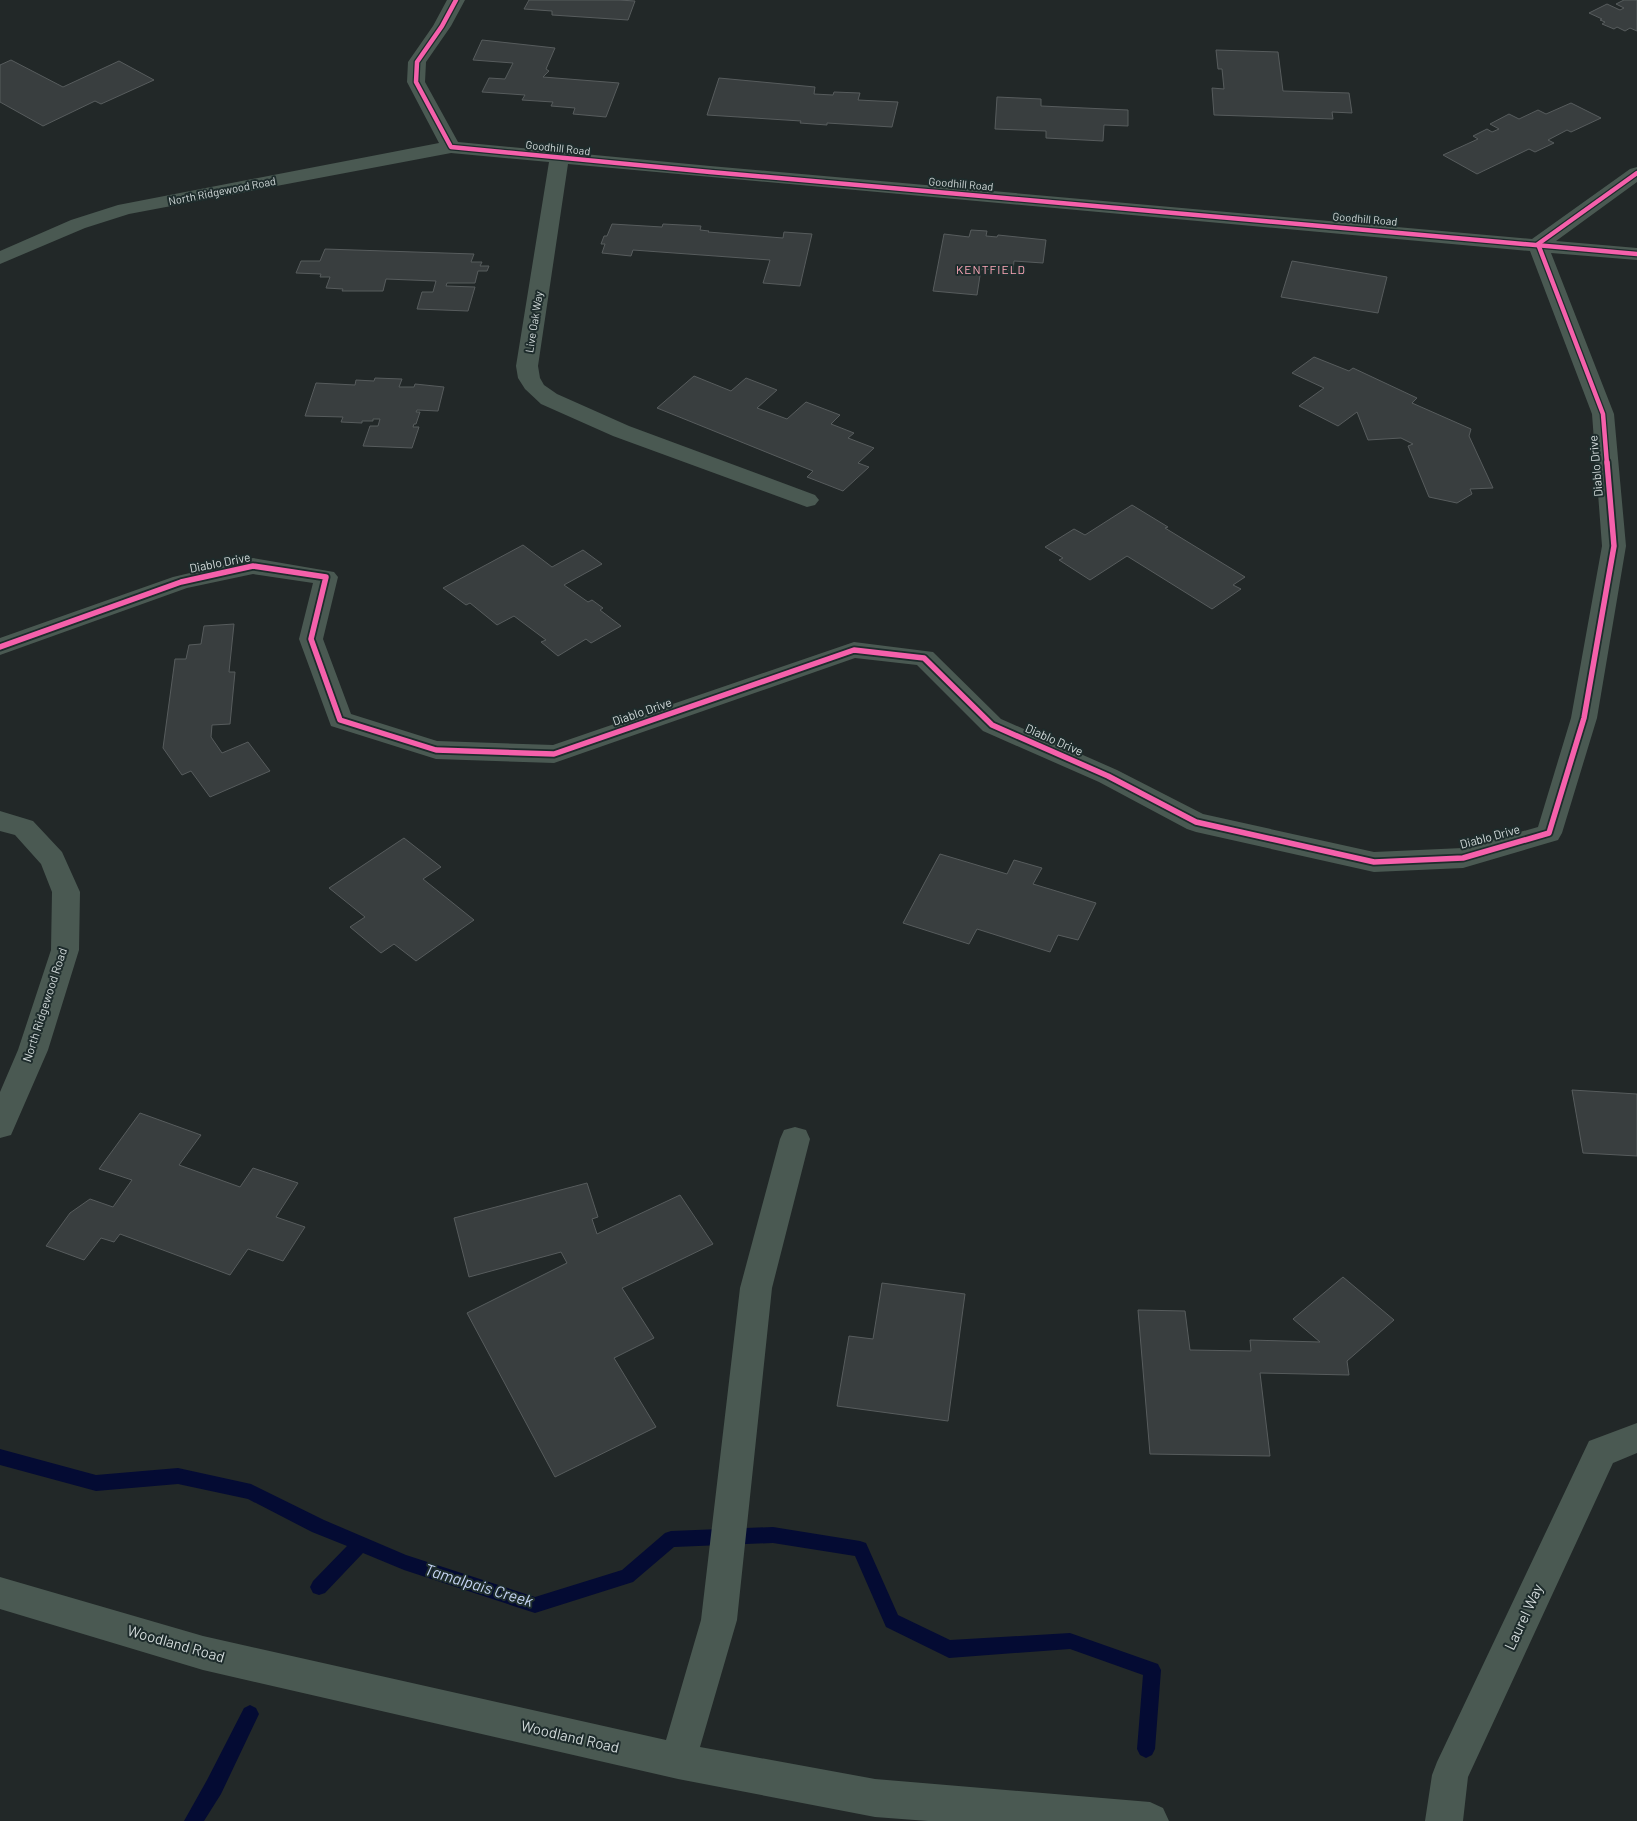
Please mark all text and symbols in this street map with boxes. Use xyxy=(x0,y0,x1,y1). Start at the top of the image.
street label: Goodhill Road xyxy=(525,138,591,157)
street label: North Ridgewood Road xyxy=(167,174,277,207)
street label: Goodhill Road xyxy=(928,174,994,193)
street label: Goodhill Road xyxy=(1332,209,1398,228)
district label: KENTFIELD xyxy=(956,262,1026,276)
street label: Live Oak Way xyxy=(522,290,545,354)
street label: Diablo Drive xyxy=(1585,435,1605,497)
street label: Diablo Drive xyxy=(188,549,251,575)
street label: Diablo Drive xyxy=(610,694,673,728)
street label: Diablo Drive xyxy=(1023,720,1085,758)
street label: Diablo Drive xyxy=(1458,821,1521,851)
street label: North Ridgewood Road xyxy=(19,946,69,1063)
water label: Tamalpais Creek xyxy=(423,1559,536,1610)
street label: Laurel Way xyxy=(1500,1581,1546,1653)
street label: Woodland Road xyxy=(126,1621,227,1666)
street label: Woodland Road xyxy=(519,1716,621,1756)

